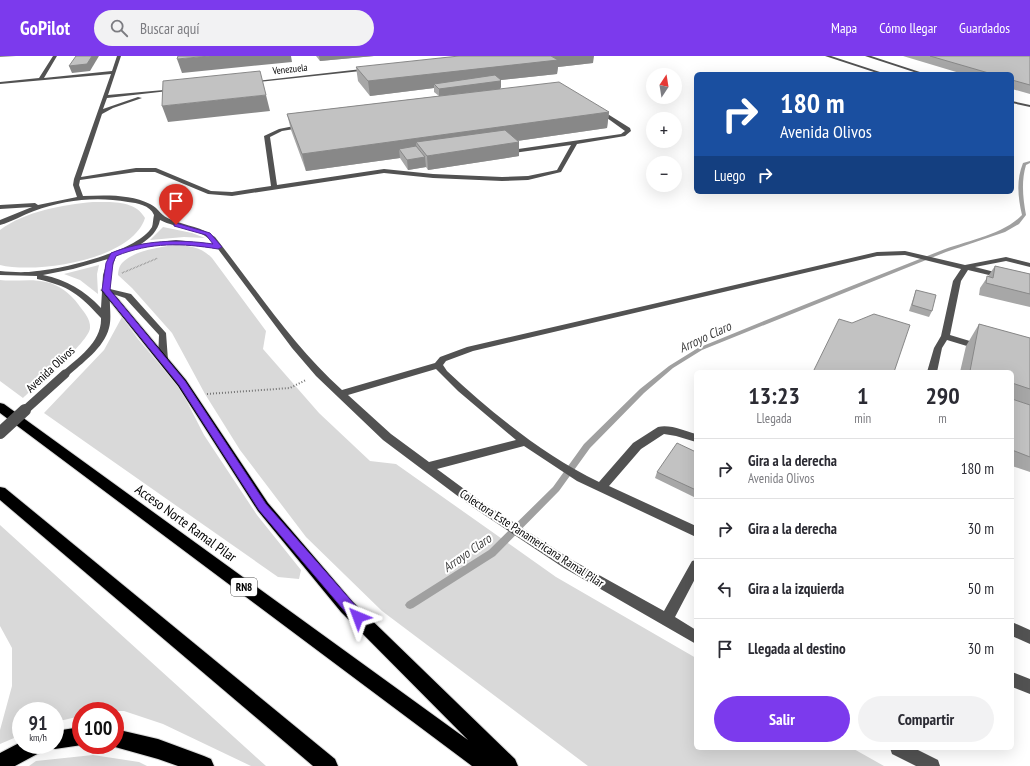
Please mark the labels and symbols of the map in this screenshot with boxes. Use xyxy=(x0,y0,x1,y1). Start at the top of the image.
street label: Venezuela xyxy=(271,61,308,77)
north arrow xyxy=(646,68,682,104)
pin xyxy=(159,184,193,225)
water label: Arroyo Claro xyxy=(676,317,735,356)
street label: Avenida Olivos xyxy=(22,343,78,395)
street label: Acceso Norte Ramal Pilar xyxy=(132,480,240,566)
street label: Colectora Este Panamericana Ramal Pilar xyxy=(457,486,608,591)
water label: Arroyo Claro xyxy=(439,529,496,576)
road number: RN8 xyxy=(231,578,257,596)
position arrow xyxy=(337,596,379,638)
speed limit sign: 100 xyxy=(72,702,124,754)

